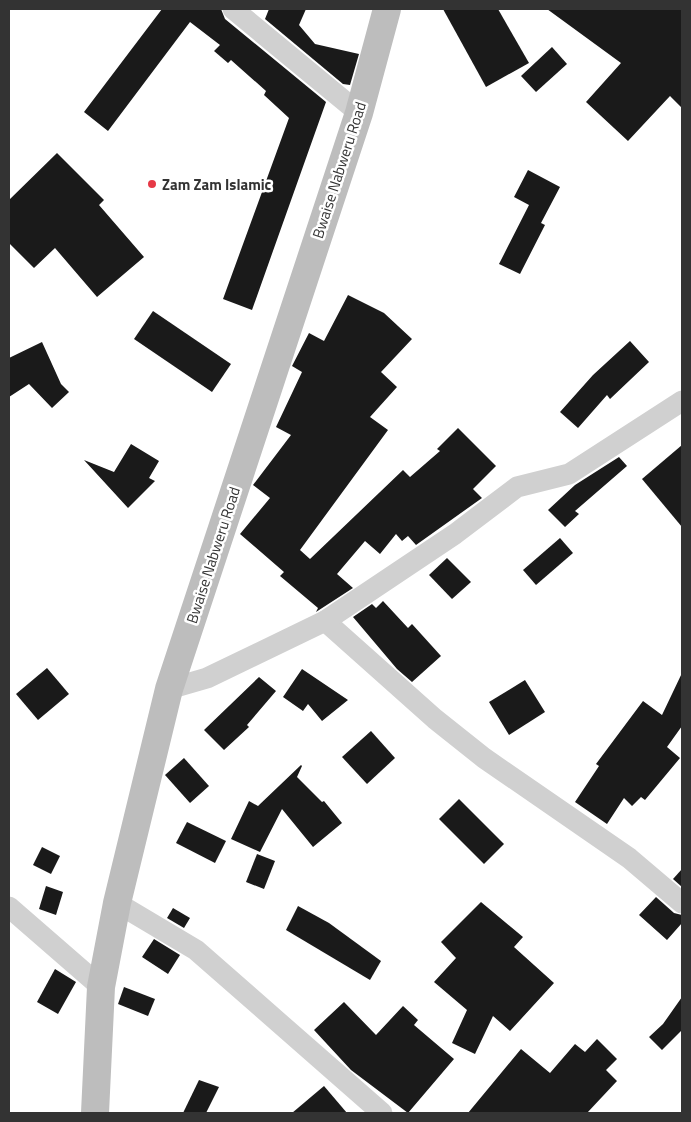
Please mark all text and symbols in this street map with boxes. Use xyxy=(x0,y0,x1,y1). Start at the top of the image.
street label: Bwaise Nabweru Road xyxy=(306,99,372,241)
place label: Zam Zam Islamic xyxy=(162,173,272,196)
marker: Zam Zam Islamic xyxy=(146,178,158,190)
street label: Bwaise Nabweru Road xyxy=(180,484,246,626)

